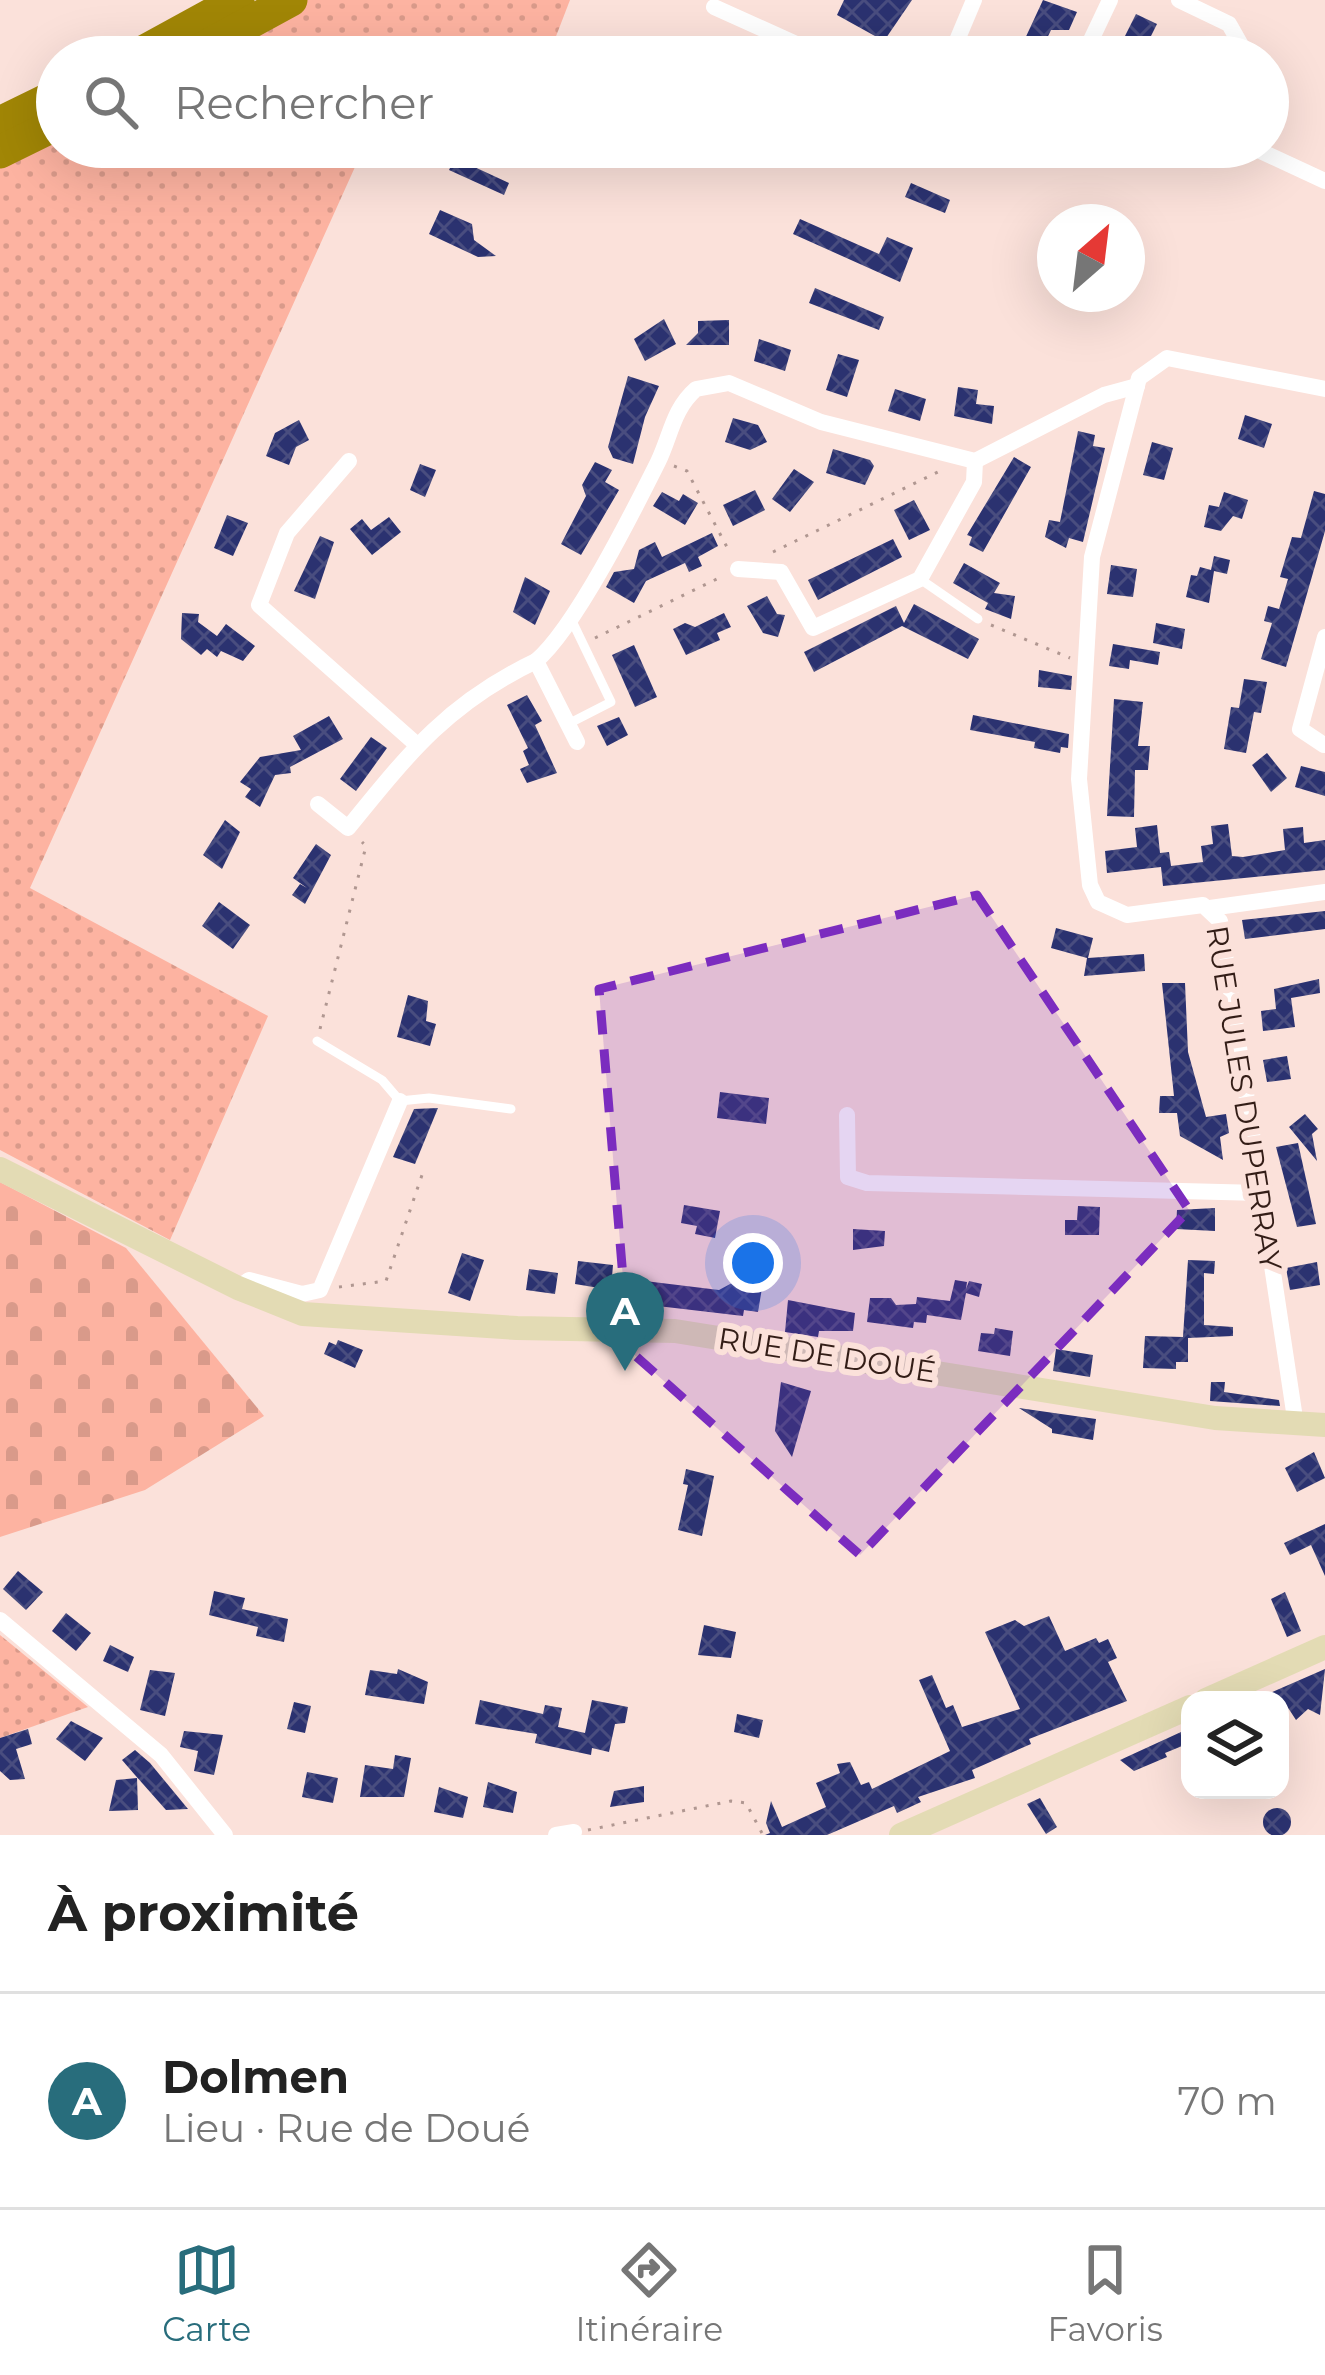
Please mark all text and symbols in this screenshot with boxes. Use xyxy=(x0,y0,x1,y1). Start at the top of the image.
search box xyxy=(36,36,1289,168)
icon: search xyxy=(78,69,144,135)
text: Rechercher xyxy=(174,75,434,130)
north arrow xyxy=(1037,204,1145,312)
street label: RUE JULES DUPERRAY xyxy=(1198,923,1290,1274)
your location xyxy=(723,1233,783,1293)
pin: A xyxy=(586,1272,664,1371)
street label: RUE DE DOUÉ xyxy=(716,1320,938,1390)
map controls xyxy=(1181,1691,1289,1799)
button: layers xyxy=(1181,1691,1289,1799)
text: À proximité xyxy=(48,1882,359,1944)
text: Dolmen xyxy=(162,2049,349,2104)
text: A xyxy=(72,2077,102,2125)
text: 70 m xyxy=(1177,2077,1277,2125)
text: Lieu · Rue de Doué xyxy=(162,2104,530,2152)
tab: Carte xyxy=(162,2237,251,2349)
tab: Itinéraire xyxy=(576,2237,723,2349)
tab: Favoris xyxy=(1047,2237,1163,2349)

